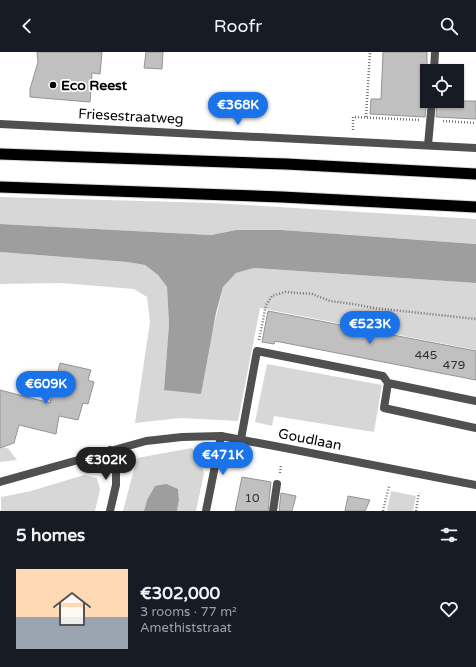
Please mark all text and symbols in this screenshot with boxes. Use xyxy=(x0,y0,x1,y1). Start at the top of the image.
icon: back xyxy=(16,15,38,37)
text: Roofr xyxy=(214,15,262,37)
icon: search xyxy=(438,15,460,37)
map controls xyxy=(420,64,464,108)
button: locate xyxy=(420,64,464,108)
place label: Eco Reest xyxy=(61,77,128,94)
marker: Eco Reest xyxy=(48,80,58,90)
pin: €368K xyxy=(210,92,266,126)
text: €368K xyxy=(217,97,259,113)
street label: Friesestraatweg xyxy=(78,105,184,128)
pin: €523K xyxy=(342,311,398,345)
text: €523K xyxy=(349,316,391,332)
house number: 445 xyxy=(415,348,437,362)
house number: 479 xyxy=(443,358,465,372)
pin: €609K xyxy=(18,371,74,405)
text: €609K xyxy=(25,376,67,392)
street label: Goudlaan xyxy=(277,425,343,454)
pin: €471K xyxy=(195,442,251,476)
pin: €302K xyxy=(78,447,134,481)
text: €471K xyxy=(202,447,244,463)
text: €302K xyxy=(85,452,127,468)
house number: 10 xyxy=(244,491,260,505)
icon: filters xyxy=(438,524,460,546)
text: 5 homes xyxy=(16,525,85,546)
text: €302,000 xyxy=(140,583,220,604)
icon: home xyxy=(48,585,96,633)
icon: heart xyxy=(438,598,460,620)
text: 3 rooms · 77 m² xyxy=(140,604,237,620)
text: Amethiststraat xyxy=(140,620,232,636)

